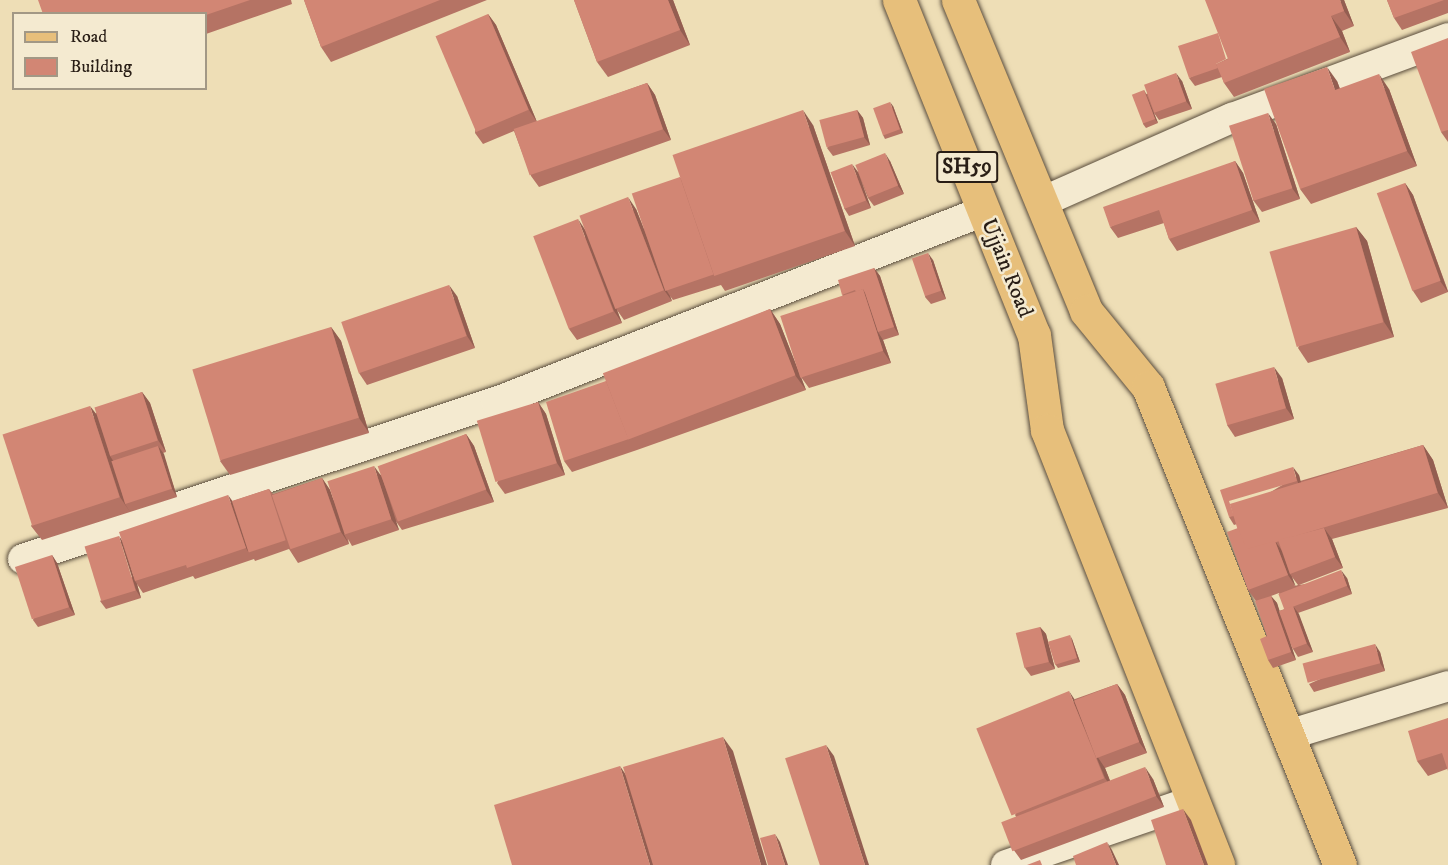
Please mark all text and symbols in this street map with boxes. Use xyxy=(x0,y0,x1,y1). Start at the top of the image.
legend xyxy=(12,12,207,90)
text: Road xyxy=(70,26,107,48)
text: Building xyxy=(70,56,132,78)
road number: SH59 xyxy=(936,149,998,185)
street label: Ujjain Road xyxy=(975,215,1039,321)

